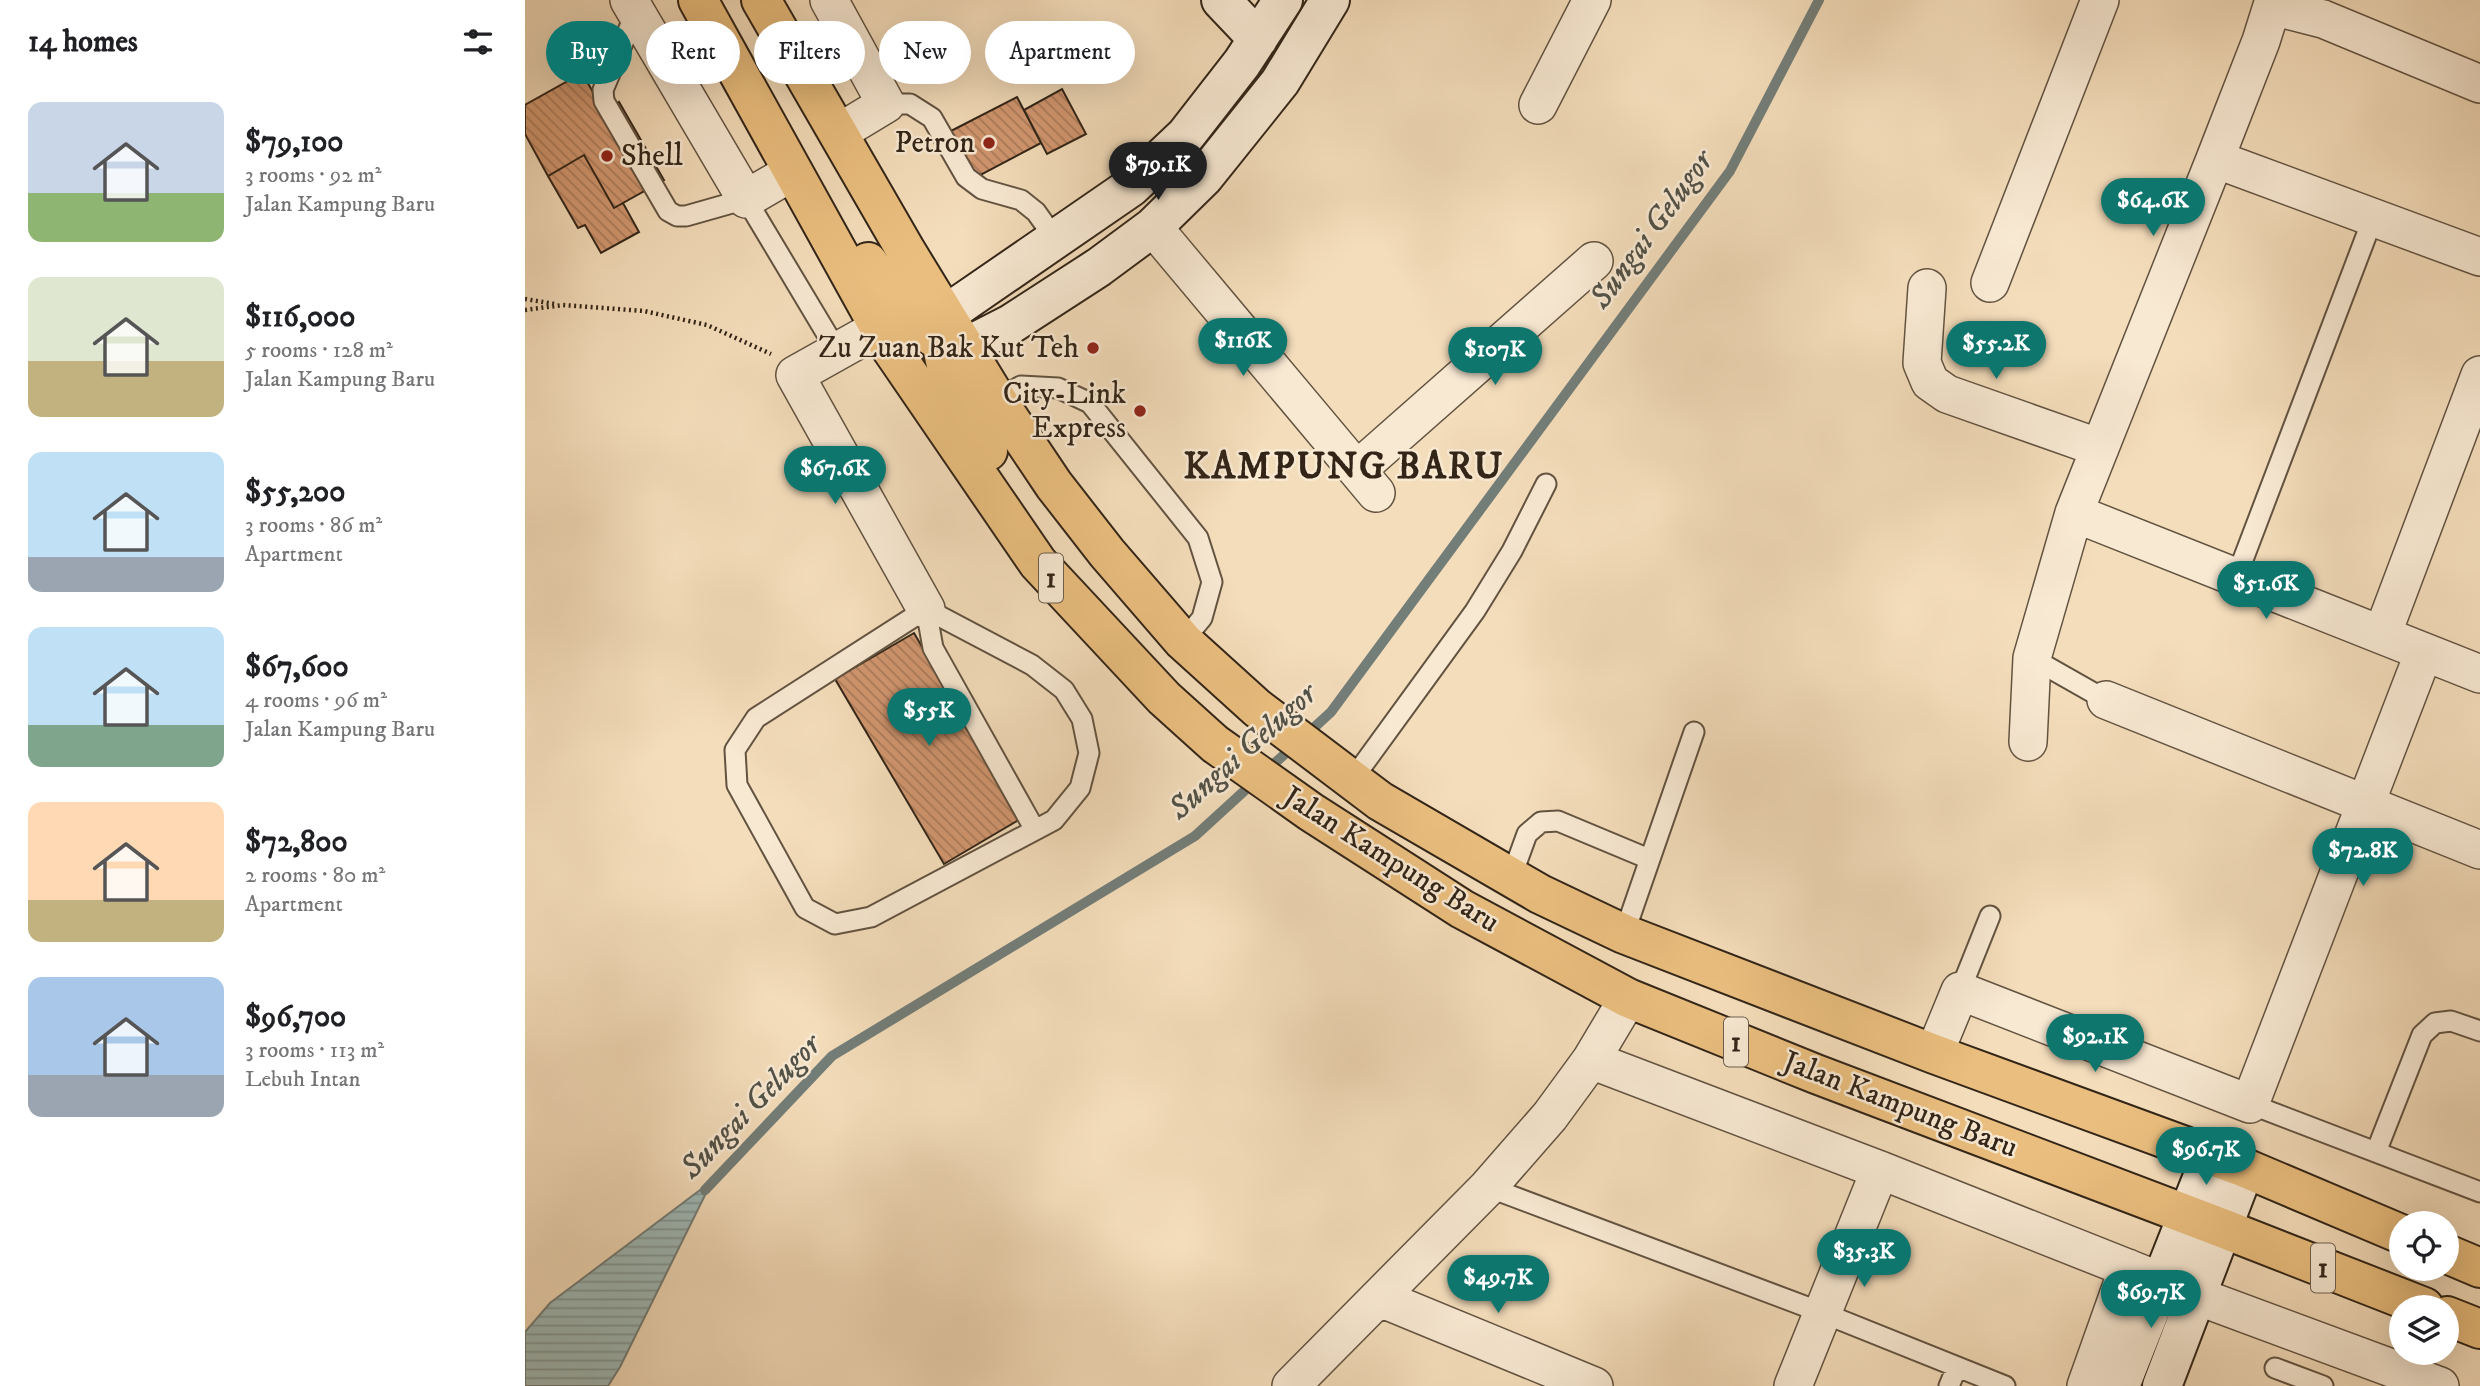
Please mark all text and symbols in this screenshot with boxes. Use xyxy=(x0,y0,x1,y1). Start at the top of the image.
chip: Buy xyxy=(546,21,632,84)
chip: Rent xyxy=(646,21,740,84)
chip: Filters xyxy=(754,21,865,84)
chip: New xyxy=(879,21,971,84)
chip: Apartment xyxy=(985,21,1135,84)
icon: filters xyxy=(459,23,497,61)
text: 14 homes xyxy=(28,24,138,61)
text: $79,100 xyxy=(245,124,343,161)
place label: Petron xyxy=(895,125,975,162)
icon: home xyxy=(84,130,168,214)
marker: Petron xyxy=(981,135,997,151)
place label: Shell xyxy=(621,138,683,175)
water label: Sungai Gelugor xyxy=(1581,141,1724,318)
pin: $79.1K xyxy=(1101,142,1215,202)
marker: Shell xyxy=(599,148,615,164)
text: $79.1K xyxy=(1125,150,1191,179)
text: 3 rooms · 92 m² xyxy=(245,161,382,190)
pin: $64.6K xyxy=(2096,178,2210,238)
text: $64.6K xyxy=(2117,186,2189,215)
text: Jalan Kampung Baru xyxy=(245,190,435,219)
text: $116,000 xyxy=(245,299,355,336)
icon: home xyxy=(84,305,168,389)
pin: $116K xyxy=(1194,318,1292,378)
pin: $55.2K xyxy=(1939,322,2053,381)
text: $116K xyxy=(1214,326,1272,355)
pin: $107K xyxy=(1446,328,1544,387)
text: $55.2K xyxy=(1962,329,2030,358)
place label: Zu Zuan Bak Kut Teh xyxy=(818,330,1079,367)
text: $107K xyxy=(1464,335,1526,364)
text: 5 rooms · 128 m² xyxy=(245,336,393,365)
marker: Zu Zuan Bak Kut Teh xyxy=(1085,340,1101,356)
text: Jalan Kampung Baru xyxy=(245,365,435,394)
place label: City-Link Express xyxy=(1003,376,1126,447)
marker: City-Link Express xyxy=(1132,403,1148,419)
district label: KAMPUNG BARU xyxy=(1184,444,1504,491)
pin: $67.6K xyxy=(778,447,892,506)
text: $67.6K xyxy=(800,454,870,483)
text: $55,200 xyxy=(245,474,345,511)
icon: home xyxy=(84,480,168,564)
text: 3 rooms · 86 m² xyxy=(245,511,382,540)
text: Apartment xyxy=(245,540,343,569)
road number: 1 xyxy=(1039,554,1063,602)
pin: $51.6K xyxy=(2209,562,2323,621)
text: $51.6K xyxy=(2233,569,2299,598)
text: $67,600 xyxy=(245,649,349,686)
icon: home xyxy=(84,655,168,739)
water label: Sungai Gelugor xyxy=(1160,673,1327,830)
text: 4 rooms · 96 m² xyxy=(245,686,387,715)
pin: $55K xyxy=(888,688,970,748)
text: $55K xyxy=(903,696,955,725)
text: Jalan Kampung Baru xyxy=(245,715,435,744)
street label: Jalan Kampung Baru xyxy=(1274,777,1506,941)
text: $72,800 xyxy=(245,824,348,861)
pin: $72.8K xyxy=(2306,828,2420,888)
icon: home xyxy=(84,830,168,914)
text: $72.8K xyxy=(2328,836,2398,865)
text: 2 rooms · 80 m² xyxy=(245,861,385,890)
text: Apartment xyxy=(245,890,343,919)
text: $96,700 xyxy=(245,999,346,1036)
icon: home xyxy=(84,1005,168,1089)
pin: $92.1K xyxy=(2038,1014,2152,1074)
road number: 1 xyxy=(1724,1018,1748,1066)
text: $92.1K xyxy=(2062,1022,2128,1051)
water label: Sungai Gelugor xyxy=(671,1024,832,1189)
text: 3 rooms · 113 m² xyxy=(245,1036,384,1065)
street label: Jalan Kampung Baru xyxy=(1775,1042,2022,1167)
text: Lebuh Intan xyxy=(245,1065,361,1094)
pin: $96.7K xyxy=(2149,1128,2263,1187)
text: $96.7K xyxy=(2172,1135,2240,1164)
map controls xyxy=(2389,1211,2459,1365)
button: locate xyxy=(2389,1211,2459,1281)
pin: $35.3K xyxy=(1807,1230,1921,1289)
text: $35.3K xyxy=(1833,1237,1895,1266)
road number: 1 xyxy=(2311,1244,2335,1292)
pin: $49.7K xyxy=(1441,1256,1555,1315)
text: $49.7K xyxy=(1463,1263,1533,1292)
pin: $69.7K xyxy=(2094,1270,2208,1330)
text: $69.7K xyxy=(2117,1278,2185,1307)
button: layers xyxy=(2389,1295,2459,1365)

